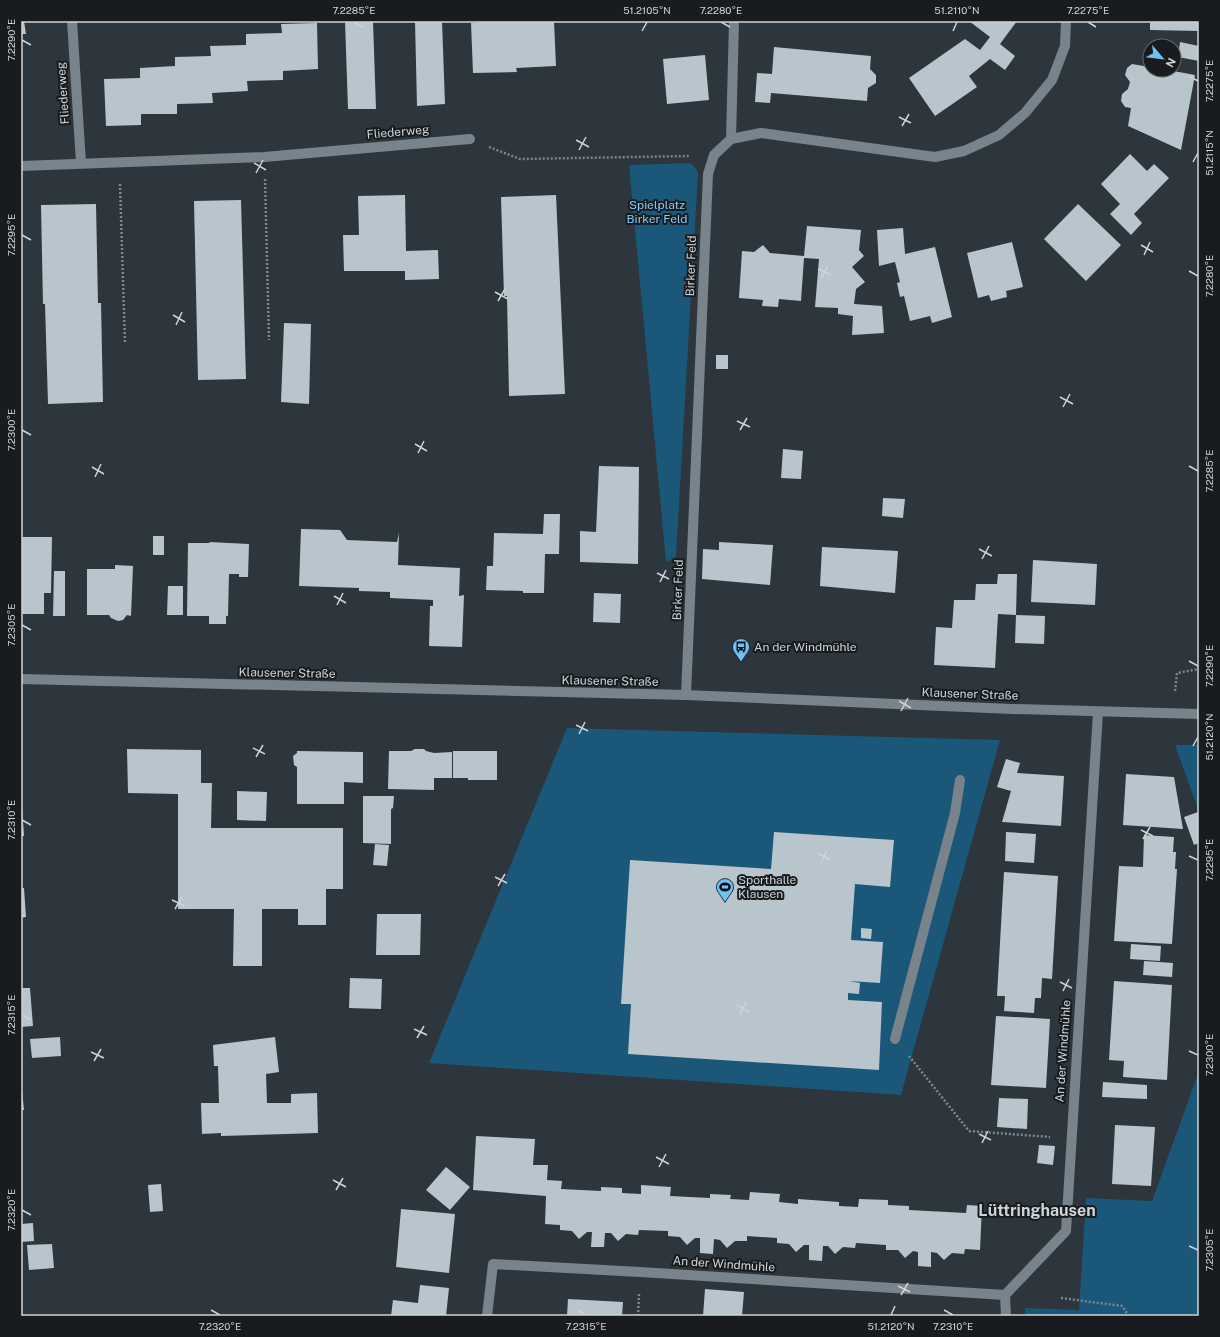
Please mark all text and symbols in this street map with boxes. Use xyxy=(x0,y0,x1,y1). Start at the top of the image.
text: 7.2285°E xyxy=(333,4,375,16)
text: 51.2105°N xyxy=(623,4,671,16)
text: 7.2280°E xyxy=(700,4,742,16)
text: 51.2110°N xyxy=(934,4,980,16)
text: 7.2275°E xyxy=(1067,4,1109,16)
text: 7.2290°E xyxy=(5,19,17,61)
north arrow xyxy=(1142,38,1182,78)
text: N xyxy=(1164,56,1178,69)
text: 7.2275°E xyxy=(1203,60,1215,102)
street label: Fliederweg xyxy=(54,61,72,125)
street label: Fliederweg xyxy=(366,122,430,142)
text: 51.2115°N xyxy=(1203,130,1215,176)
park label: Spielplatz Birker Feld xyxy=(627,198,687,226)
text: 7.2295°E xyxy=(5,214,17,256)
street label: Birker Feld xyxy=(683,235,699,297)
text: 7.2280°E xyxy=(1203,255,1215,297)
text: 7.2300°E xyxy=(5,409,17,451)
text: 7.2285°E xyxy=(1203,450,1215,492)
street label: Birker Feld xyxy=(670,559,686,621)
text: 7.2305°E xyxy=(5,604,17,646)
bus stop icon: An der Windmühle xyxy=(731,637,751,662)
place label: An der Windmühle xyxy=(754,640,857,654)
text: 7.2290°E xyxy=(1203,645,1215,687)
street label: Klausener Straße xyxy=(238,665,336,681)
street label: Klausener Straße xyxy=(561,673,659,689)
street label: Klausener Straße xyxy=(921,685,1019,703)
text: 51.2120°N xyxy=(1203,713,1215,761)
text: 7.2310°E xyxy=(5,800,17,840)
text: 7.2295°E xyxy=(1203,839,1215,881)
place label: Sporthalle Klausen xyxy=(738,873,796,901)
sports icon: Sporthalle Klausen xyxy=(715,877,735,902)
text: 7.2315°E xyxy=(5,995,17,1035)
street label: An der Windmühle xyxy=(1052,999,1074,1103)
text: 7.2300°E xyxy=(1203,1034,1215,1076)
text: 7.2320°E xyxy=(5,1189,17,1231)
district label: Lüttringhausen xyxy=(978,1201,1096,1220)
text: 7.2305°E xyxy=(1203,1229,1215,1271)
street label: An der Windmühle xyxy=(672,1253,776,1275)
text: 7.2320°E xyxy=(199,1320,241,1332)
text: 7.2315°E xyxy=(566,1320,606,1332)
text: 51.2120°N xyxy=(867,1320,915,1332)
text: 7.2310°E xyxy=(933,1320,973,1332)

